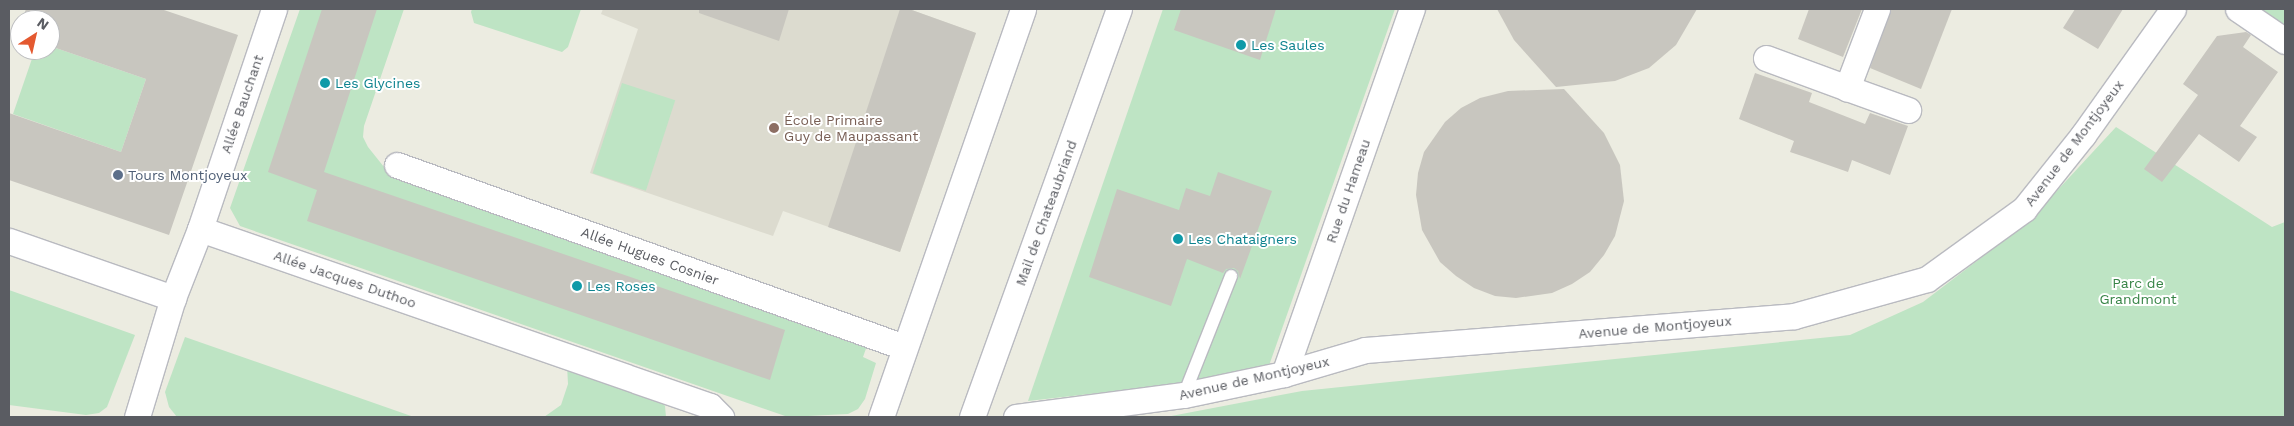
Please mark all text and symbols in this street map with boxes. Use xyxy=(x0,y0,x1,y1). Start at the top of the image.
north arrow xyxy=(10,10,60,60)
text: N xyxy=(34,14,52,33)
place label: Les Saules xyxy=(1251,37,1325,53)
marker: Les Saules xyxy=(1235,39,1247,51)
street label: Allée Bauchant xyxy=(217,52,267,156)
place label: Les Glycines xyxy=(335,75,420,91)
street label: Avenue de Montjoyeux xyxy=(2021,76,2127,210)
marker: Les Glycines xyxy=(319,77,331,89)
place label: École Primaire Guy de Maupassant xyxy=(784,112,919,144)
marker: École Primaire Guy de Maupassant xyxy=(768,122,780,134)
street label: Rue du Hameau xyxy=(1322,137,1374,245)
street label: Mail de Chateaubriand xyxy=(1012,138,1080,288)
place label: Tours Montjoyeux xyxy=(128,167,248,183)
marker: Tours Montjoyeux xyxy=(112,169,124,181)
street label: Allée Hugues Cosnier xyxy=(579,223,721,289)
place label: Les Chataigners xyxy=(1188,231,1297,247)
marker: Les Chataigners xyxy=(1172,233,1184,245)
street label: Allée Jacques Duthoo xyxy=(271,247,419,311)
park label: Parc de Grandmont xyxy=(2099,275,2177,308)
place label: Les Roses xyxy=(587,278,656,294)
marker: Les Roses xyxy=(571,280,583,292)
street label: Avenue de Montjoyeux xyxy=(1578,312,1732,342)
street label: Avenue de Montjoyeux xyxy=(1177,353,1331,403)

